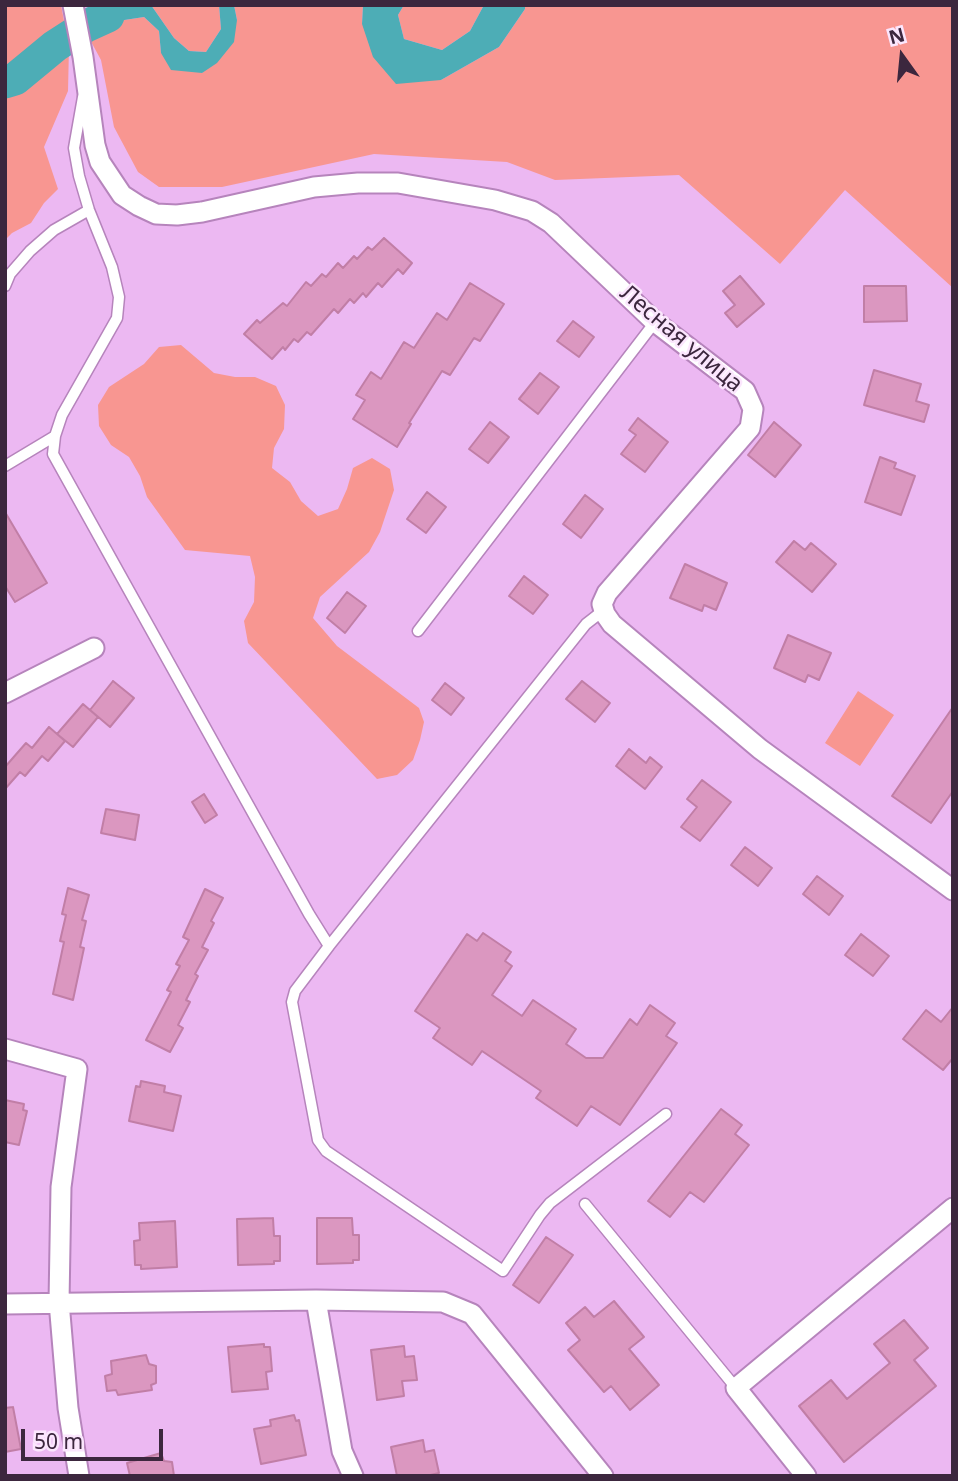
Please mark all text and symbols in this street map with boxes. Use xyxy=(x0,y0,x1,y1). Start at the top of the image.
north arrow xyxy=(867,21,937,91)
text: N xyxy=(886,21,907,50)
street label: Лесная улица xyxy=(614,280,748,398)
scale bar xyxy=(24,1414,166,1458)
text: 50 m xyxy=(34,1427,83,1455)

